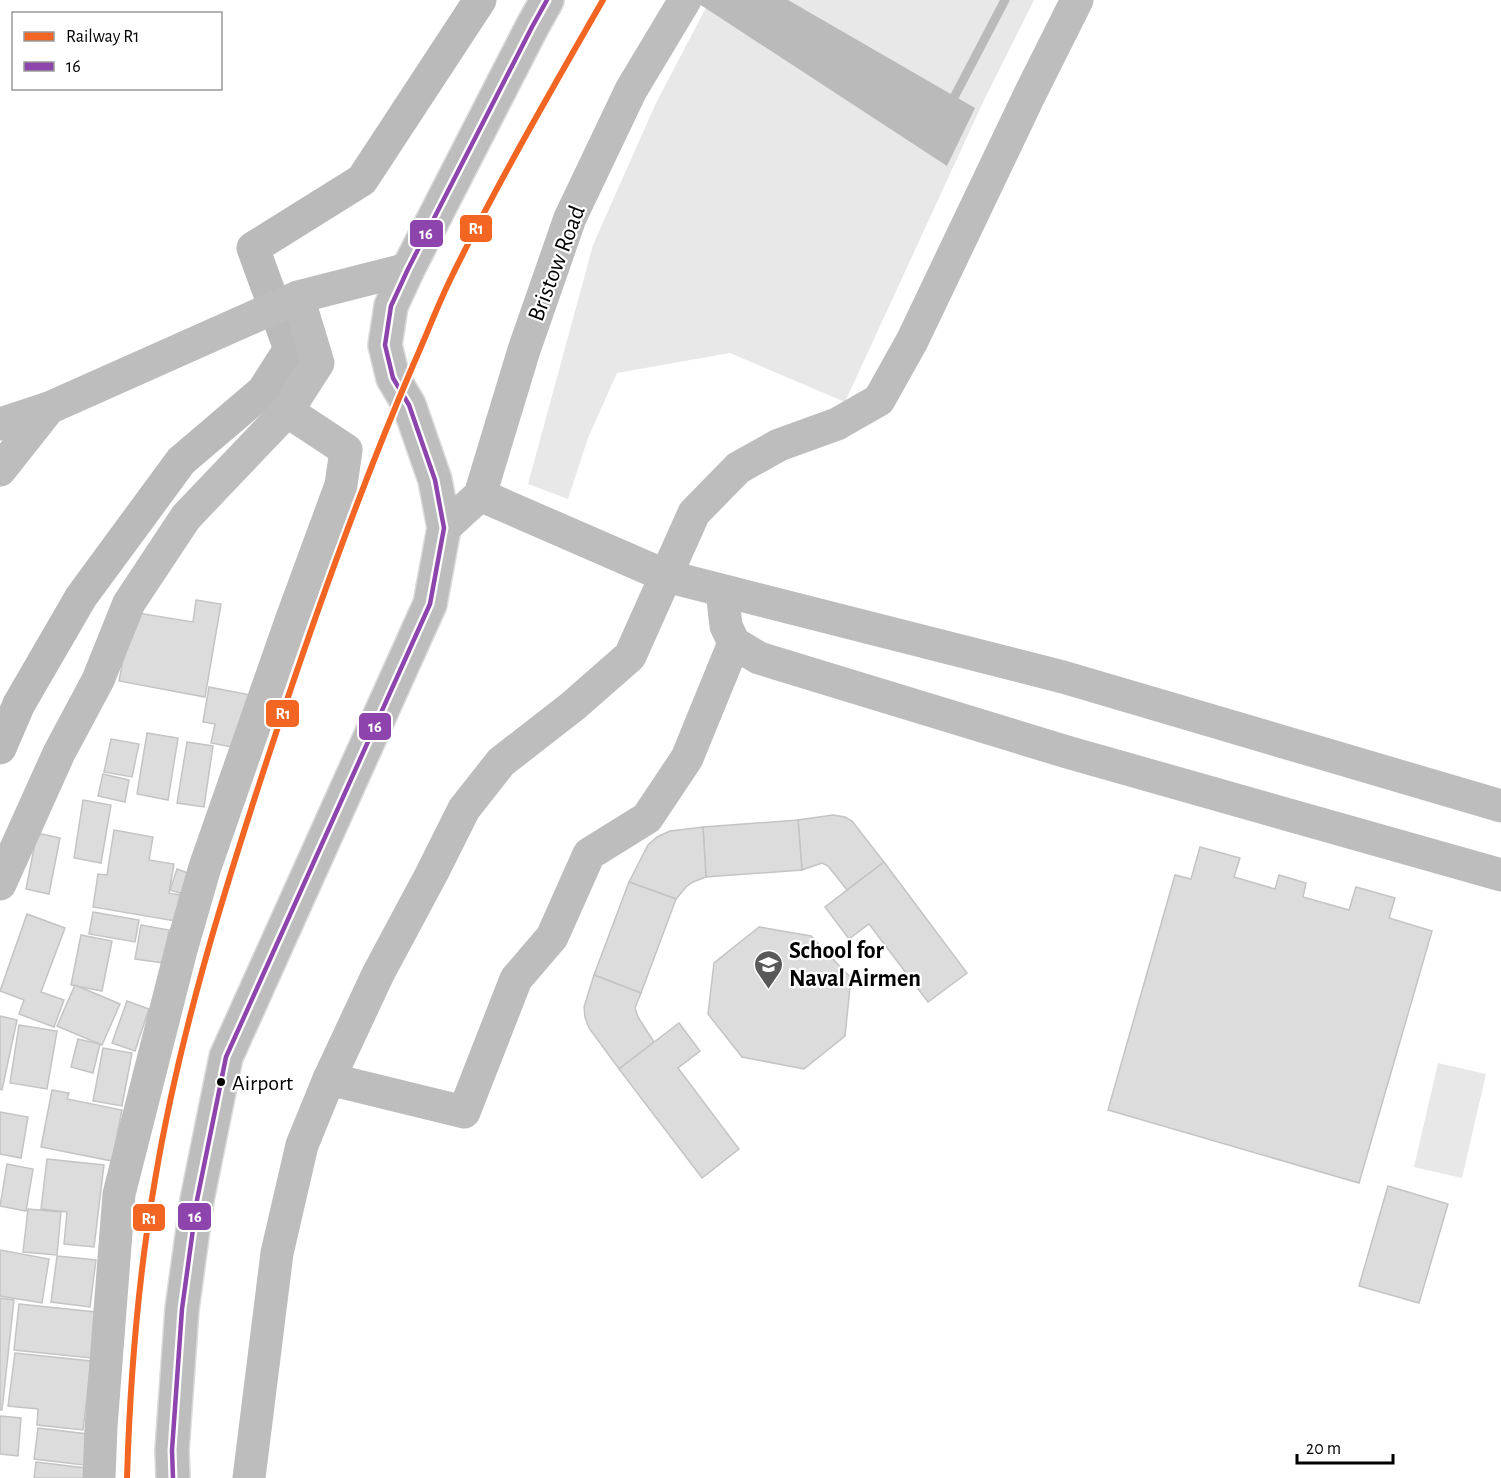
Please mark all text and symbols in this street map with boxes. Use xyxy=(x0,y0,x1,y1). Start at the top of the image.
legend xyxy=(12,12,222,90)
text: Railway R1 xyxy=(66,28,140,46)
text: 16 xyxy=(66,58,81,76)
street label: Bristow Road xyxy=(524,202,590,324)
line badge: R1 xyxy=(459,214,493,243)
line badge: 16 xyxy=(409,219,444,248)
text: R1 xyxy=(468,221,484,237)
text: 16 xyxy=(419,226,433,242)
line badge: R1 xyxy=(265,699,300,728)
text: R1 xyxy=(275,706,291,722)
line badge: 16 xyxy=(358,712,392,741)
text: 16 xyxy=(368,719,382,735)
place label: School for Naval Airmen xyxy=(789,939,921,991)
school or university icon: School for Naval Airmen xyxy=(752,948,784,990)
place label: Airport xyxy=(232,1072,293,1094)
marker: Airport xyxy=(215,1076,227,1088)
line badge: 16 xyxy=(177,1202,212,1231)
line badge: R1 xyxy=(132,1203,166,1232)
text: 16 xyxy=(188,1209,202,1225)
text: R1 xyxy=(141,1211,157,1227)
scale bar xyxy=(1297,1427,1393,1465)
text: 20 m xyxy=(1306,1440,1341,1458)

